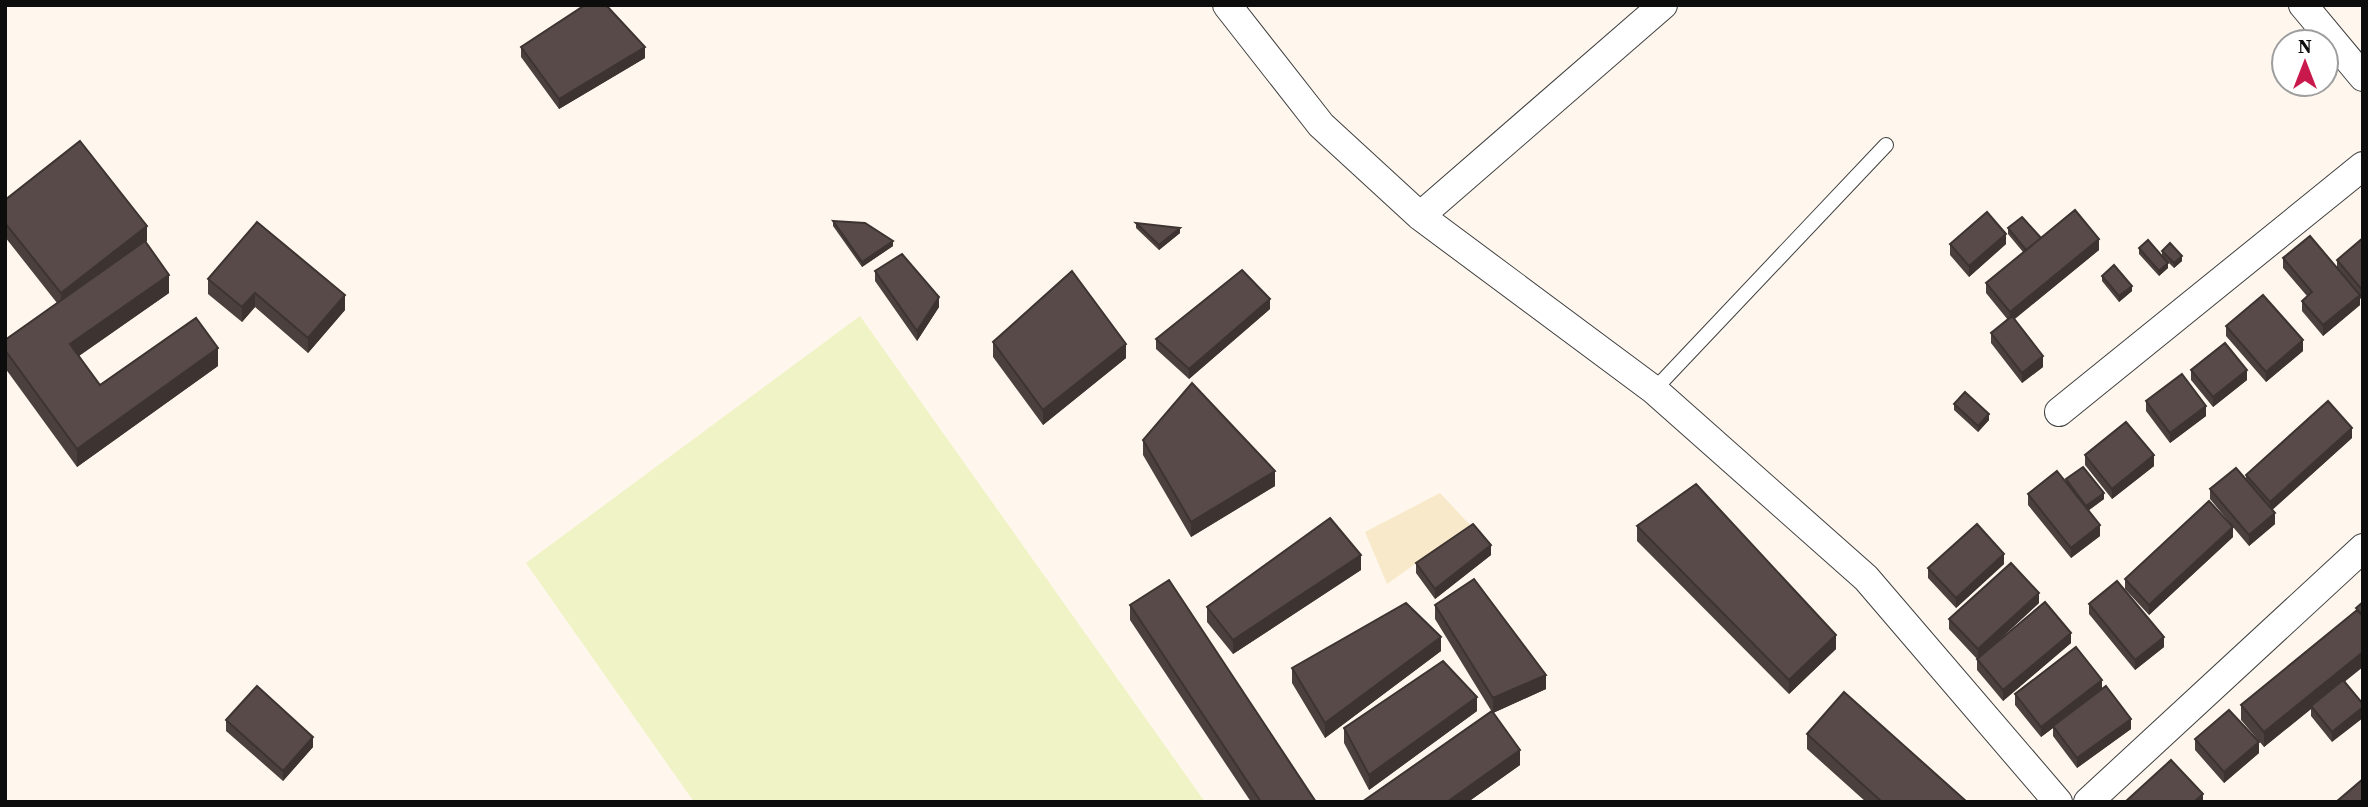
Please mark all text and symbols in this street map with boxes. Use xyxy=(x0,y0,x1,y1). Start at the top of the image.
north arrow xyxy=(2270,28,2340,98)
text: N xyxy=(2298,33,2312,59)

